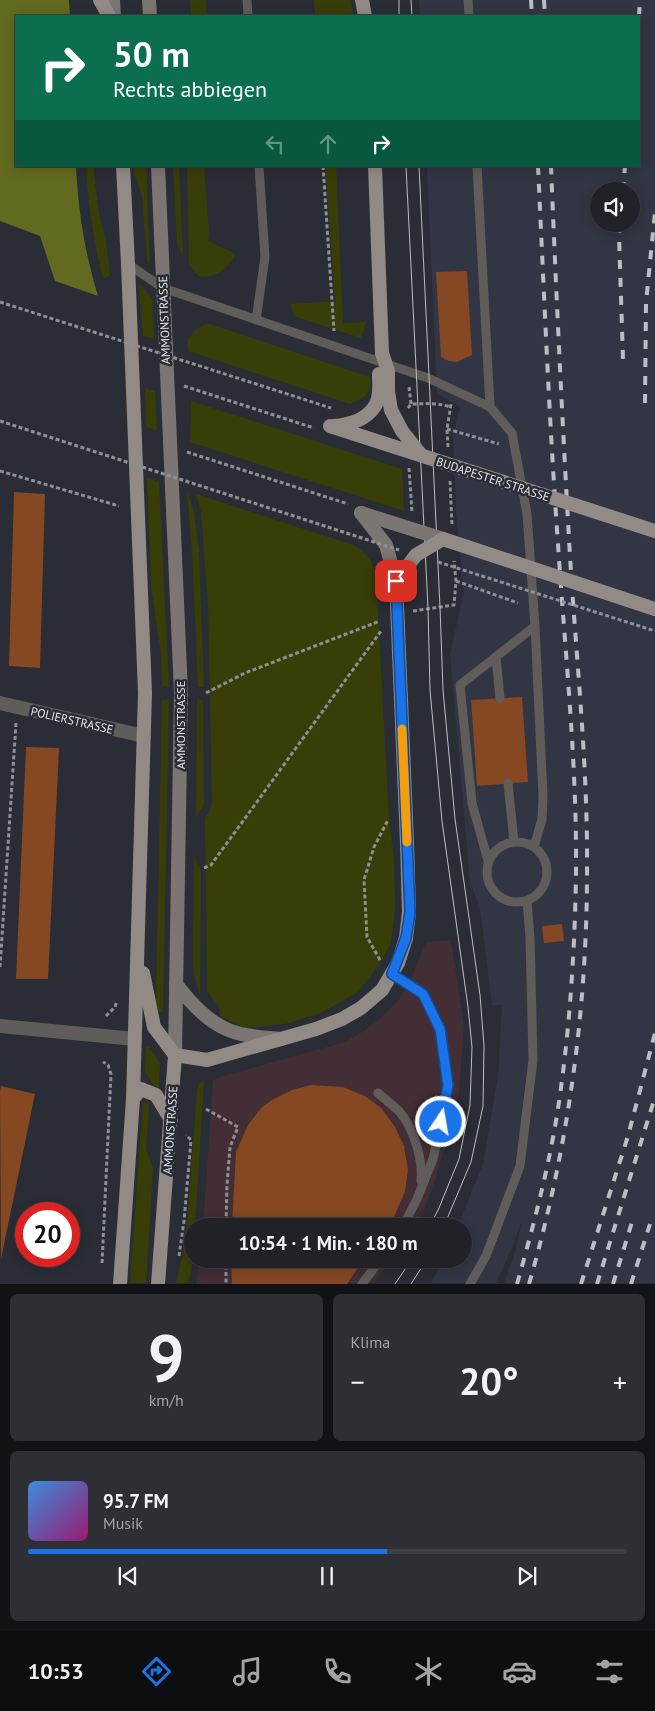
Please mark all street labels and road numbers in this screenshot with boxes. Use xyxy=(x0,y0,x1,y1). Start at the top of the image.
street label: AMMONSTRASSE xyxy=(155,276,173,364)
street label: BUDAPESTER STRASSE xyxy=(434,454,552,504)
street label: AMMONSTRASSE xyxy=(173,681,188,769)
street label: POLIERSTRASSE xyxy=(29,703,115,737)
street label: AMMONSTRASSE xyxy=(159,1085,181,1175)

